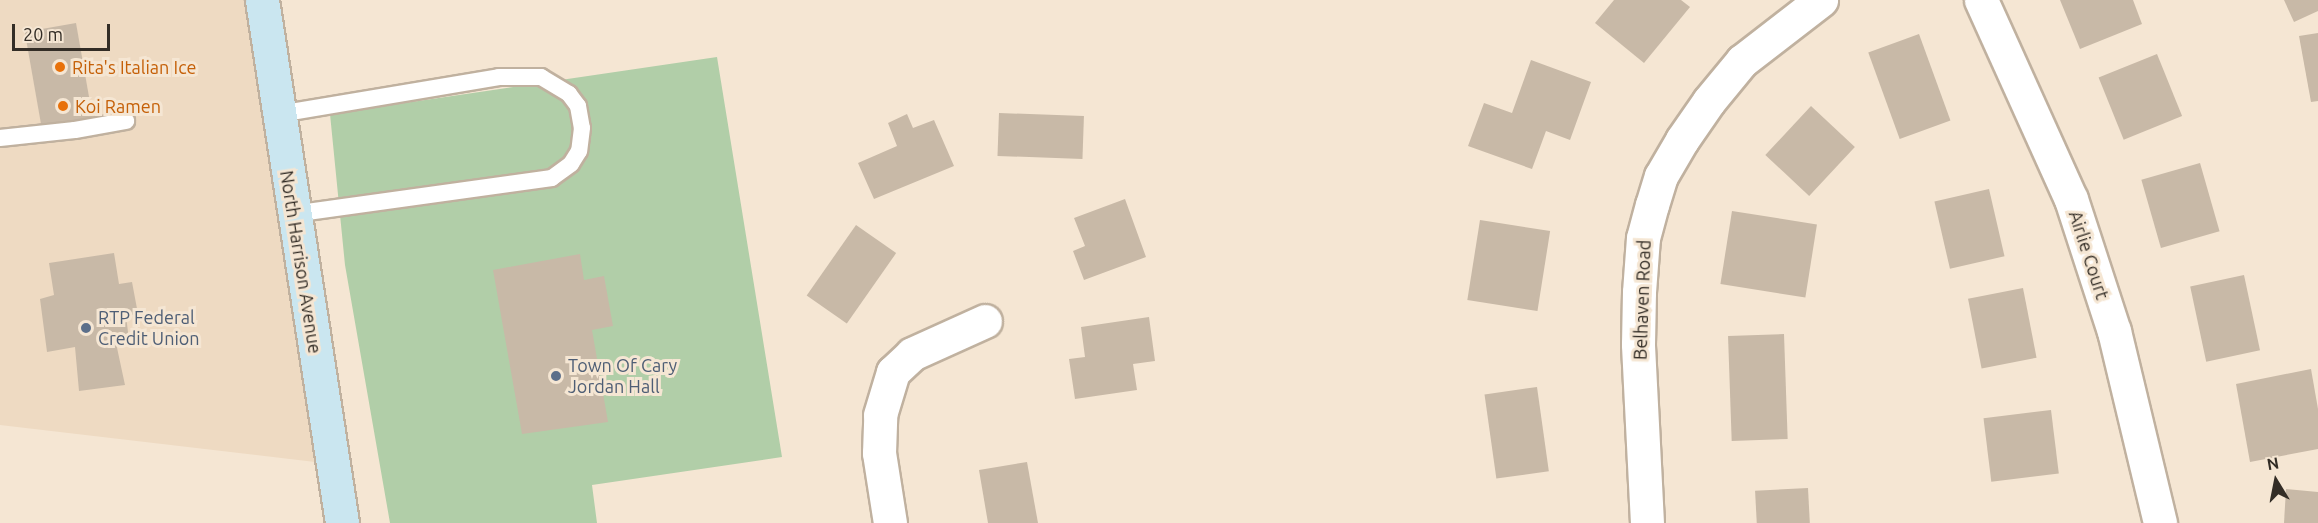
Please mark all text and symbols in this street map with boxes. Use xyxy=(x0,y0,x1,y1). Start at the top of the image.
scale bar xyxy=(15,12,112,50)
text: 20 m xyxy=(23,24,63,44)
place label: Rita's Italian Ice xyxy=(72,56,196,78)
marker: Rita's Italian Ice xyxy=(53,60,67,74)
place label: Koi Ramen xyxy=(75,95,161,117)
marker: Koi Ramen xyxy=(56,99,70,113)
street label: North Harrison Avenue xyxy=(276,169,326,355)
street label: Airlie Court xyxy=(2065,208,2113,302)
street label: Belhaven Road xyxy=(1629,240,1655,360)
place label: RTP Federal Credit Union xyxy=(98,307,200,350)
marker: RTP Federal Credit Union xyxy=(79,321,93,335)
place label: Town Of Cary Jordan Hall xyxy=(568,355,677,398)
marker: Town Of Cary Jordan Hall xyxy=(549,369,563,383)
north arrow xyxy=(2246,451,2306,511)
text: N xyxy=(2265,453,2280,473)

